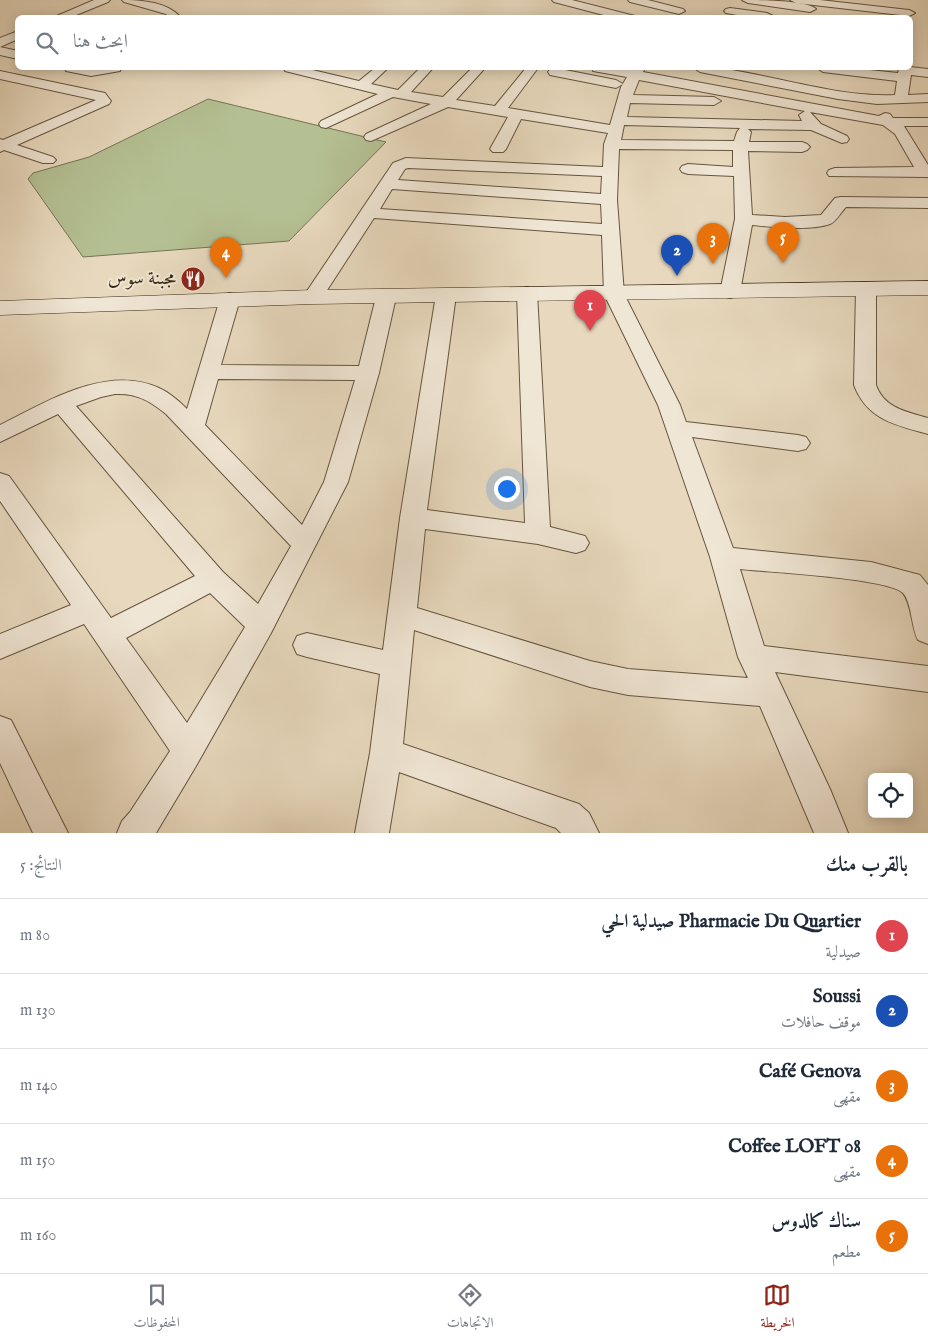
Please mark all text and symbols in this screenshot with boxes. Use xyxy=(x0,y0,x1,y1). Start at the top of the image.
search box xyxy=(15,15,913,70)
icon: search xyxy=(33,29,61,57)
text: ابحث هنا xyxy=(73,30,128,54)
pin: 5 xyxy=(767,222,799,263)
pin: 3 xyxy=(697,223,729,264)
pin: 2 xyxy=(661,235,693,276)
pin: 4 xyxy=(210,237,242,278)
restaurant icon: مجبنة سوس xyxy=(180,266,206,292)
place label: مجبنة سوس xyxy=(108,267,177,291)
pin: 1 xyxy=(574,290,606,331)
your location xyxy=(494,476,520,502)
map controls xyxy=(868,773,913,818)
button: locate xyxy=(868,773,913,818)
text: بالقرب منك xyxy=(826,852,908,879)
text: النتائج: 5 xyxy=(20,856,62,876)
text: Pharmacie Du Quartier صيدلية الحي xyxy=(601,910,861,934)
text: 80 m xyxy=(20,926,50,946)
text: 1 xyxy=(889,926,895,946)
text: صيدلية xyxy=(826,943,861,963)
text: Soussi xyxy=(813,985,861,1009)
text: 130 m xyxy=(20,1001,56,1021)
text: 2 xyxy=(888,1001,896,1021)
text: موقف حافلات xyxy=(781,1013,861,1033)
text: Café Genova xyxy=(759,1060,861,1084)
text: 140 m xyxy=(20,1076,58,1096)
text: 3 xyxy=(889,1076,895,1096)
text: مقهى xyxy=(833,1088,861,1108)
text: Coffee LOFT 08 xyxy=(728,1135,861,1159)
text: 150 m xyxy=(20,1151,55,1171)
text: 4 xyxy=(888,1151,896,1171)
text: مقهى xyxy=(833,1163,861,1183)
text: سناك كالدوس xyxy=(771,1210,861,1234)
text: 160 m xyxy=(20,1226,56,1246)
text: 5 xyxy=(889,1226,895,1246)
text: مطعم xyxy=(832,1243,861,1263)
tab: المحفوظات xyxy=(134,1281,180,1336)
tab: الاتجاهات xyxy=(447,1281,493,1336)
tab: الخريطة xyxy=(760,1281,795,1336)

